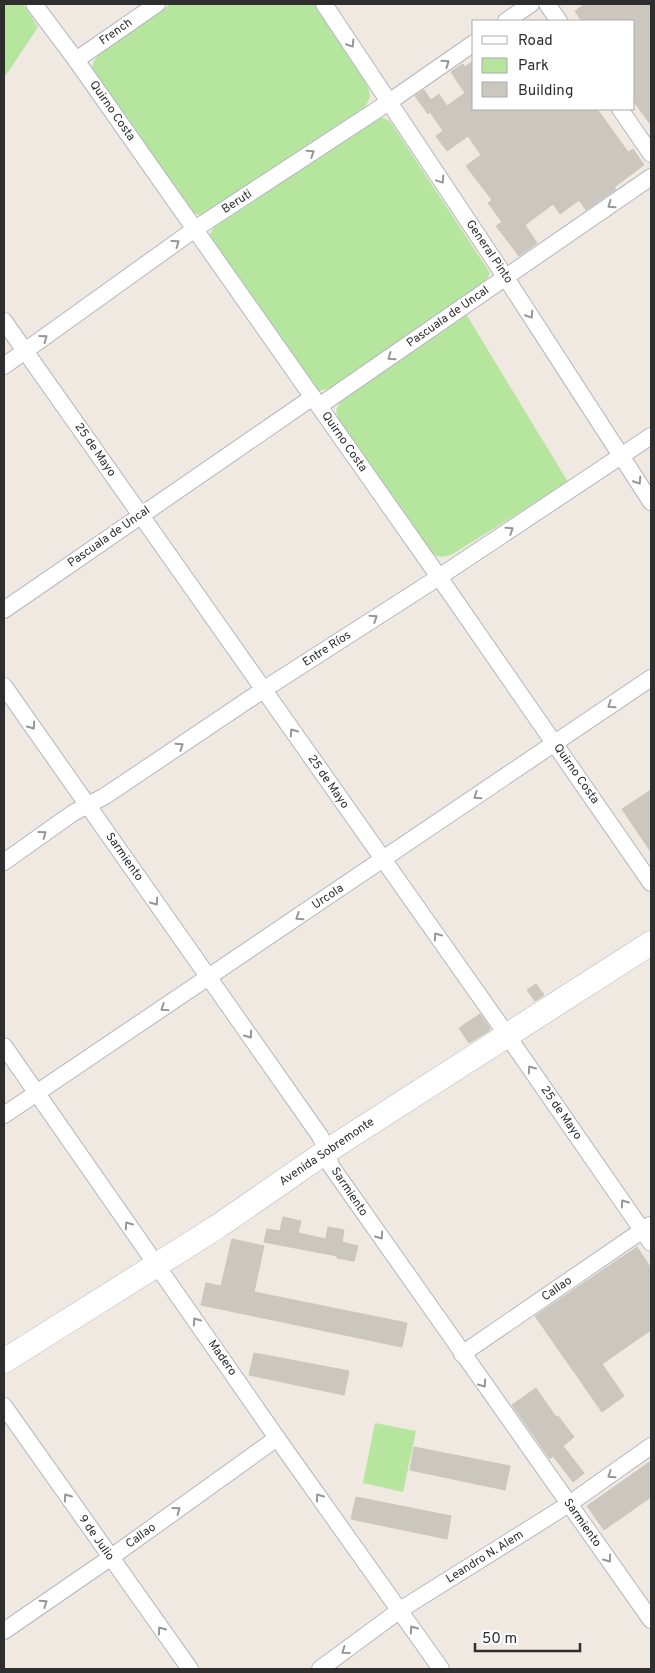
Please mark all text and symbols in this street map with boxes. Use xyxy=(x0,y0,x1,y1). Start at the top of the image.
street label: French xyxy=(96,15,136,49)
legend xyxy=(472,20,635,110)
text: Road xyxy=(518,32,553,51)
one-way arrow xyxy=(345,39,354,48)
text: Park xyxy=(518,57,549,76)
one-way arrow xyxy=(440,60,450,69)
street label: Quirno Costa xyxy=(85,78,139,144)
text: Building xyxy=(518,82,573,101)
one-way arrow xyxy=(305,150,315,159)
one-way arrow xyxy=(435,174,444,183)
street label: Beruti xyxy=(219,186,255,218)
one-way arrow xyxy=(607,199,617,208)
street label: General Pinto xyxy=(462,217,516,287)
one-way arrow xyxy=(170,240,180,249)
street label: Pascuala de Uncal xyxy=(404,283,492,351)
one-way arrow xyxy=(524,310,534,319)
one-way arrow xyxy=(38,335,48,344)
one-way arrow xyxy=(387,351,397,360)
street label: Quirno Costa xyxy=(317,409,371,475)
street label: 25 de Mayo xyxy=(71,420,120,480)
one-way arrow xyxy=(632,475,641,485)
street label: Pascuala de Uncal xyxy=(65,503,153,571)
one-way arrow xyxy=(505,526,514,536)
one-way arrow xyxy=(369,615,378,625)
street label: Entre Ríos xyxy=(300,627,354,671)
one-way arrow xyxy=(607,699,617,708)
one-way arrow xyxy=(26,720,35,730)
one-way arrow xyxy=(290,728,299,738)
street label: Quirno Costa xyxy=(549,741,603,807)
one-way arrow xyxy=(174,743,183,752)
street label: 25 de Mayo xyxy=(304,752,353,812)
one-way arrow xyxy=(473,790,482,799)
street label: Sarmiento xyxy=(101,830,147,885)
one-way arrow xyxy=(38,831,47,840)
street label: Urcola xyxy=(309,881,347,913)
one-way arrow xyxy=(149,896,158,906)
one-way arrow xyxy=(295,911,304,920)
one-way arrow xyxy=(434,932,443,942)
one-way arrow xyxy=(160,1002,170,1011)
one-way arrow xyxy=(243,1029,252,1039)
one-way arrow xyxy=(528,1065,537,1075)
street label: 25 de Mayo xyxy=(537,1083,586,1143)
street label: Avenida Sobremonte xyxy=(276,1114,378,1190)
street label: Sarmiento xyxy=(327,1164,371,1220)
one-way arrow xyxy=(620,1199,630,1208)
one-way arrow xyxy=(125,1222,134,1231)
one-way arrow xyxy=(374,1231,383,1240)
street label: Callao xyxy=(539,1273,576,1305)
one-way arrow xyxy=(193,1317,202,1327)
street label: Madero xyxy=(204,1337,240,1379)
one-way arrow xyxy=(478,1378,486,1387)
one-way arrow xyxy=(608,1469,617,1478)
one-way arrow xyxy=(64,1493,73,1503)
one-way arrow xyxy=(316,1493,325,1503)
street label: Sarmiento xyxy=(559,1496,605,1551)
one-way arrow xyxy=(171,1507,181,1516)
street label: 9 de Julio xyxy=(74,1512,118,1564)
street label: Callao xyxy=(123,1519,160,1552)
street label: Leandro N. Alem xyxy=(443,1527,527,1587)
one-way arrow xyxy=(602,1553,611,1563)
one-way arrow xyxy=(38,1600,48,1609)
scale bar xyxy=(475,1620,580,1652)
one-way arrow xyxy=(158,1626,167,1635)
one-way arrow xyxy=(410,1626,419,1635)
text: 50 m xyxy=(482,1630,517,1649)
one-way arrow xyxy=(341,1645,351,1654)

